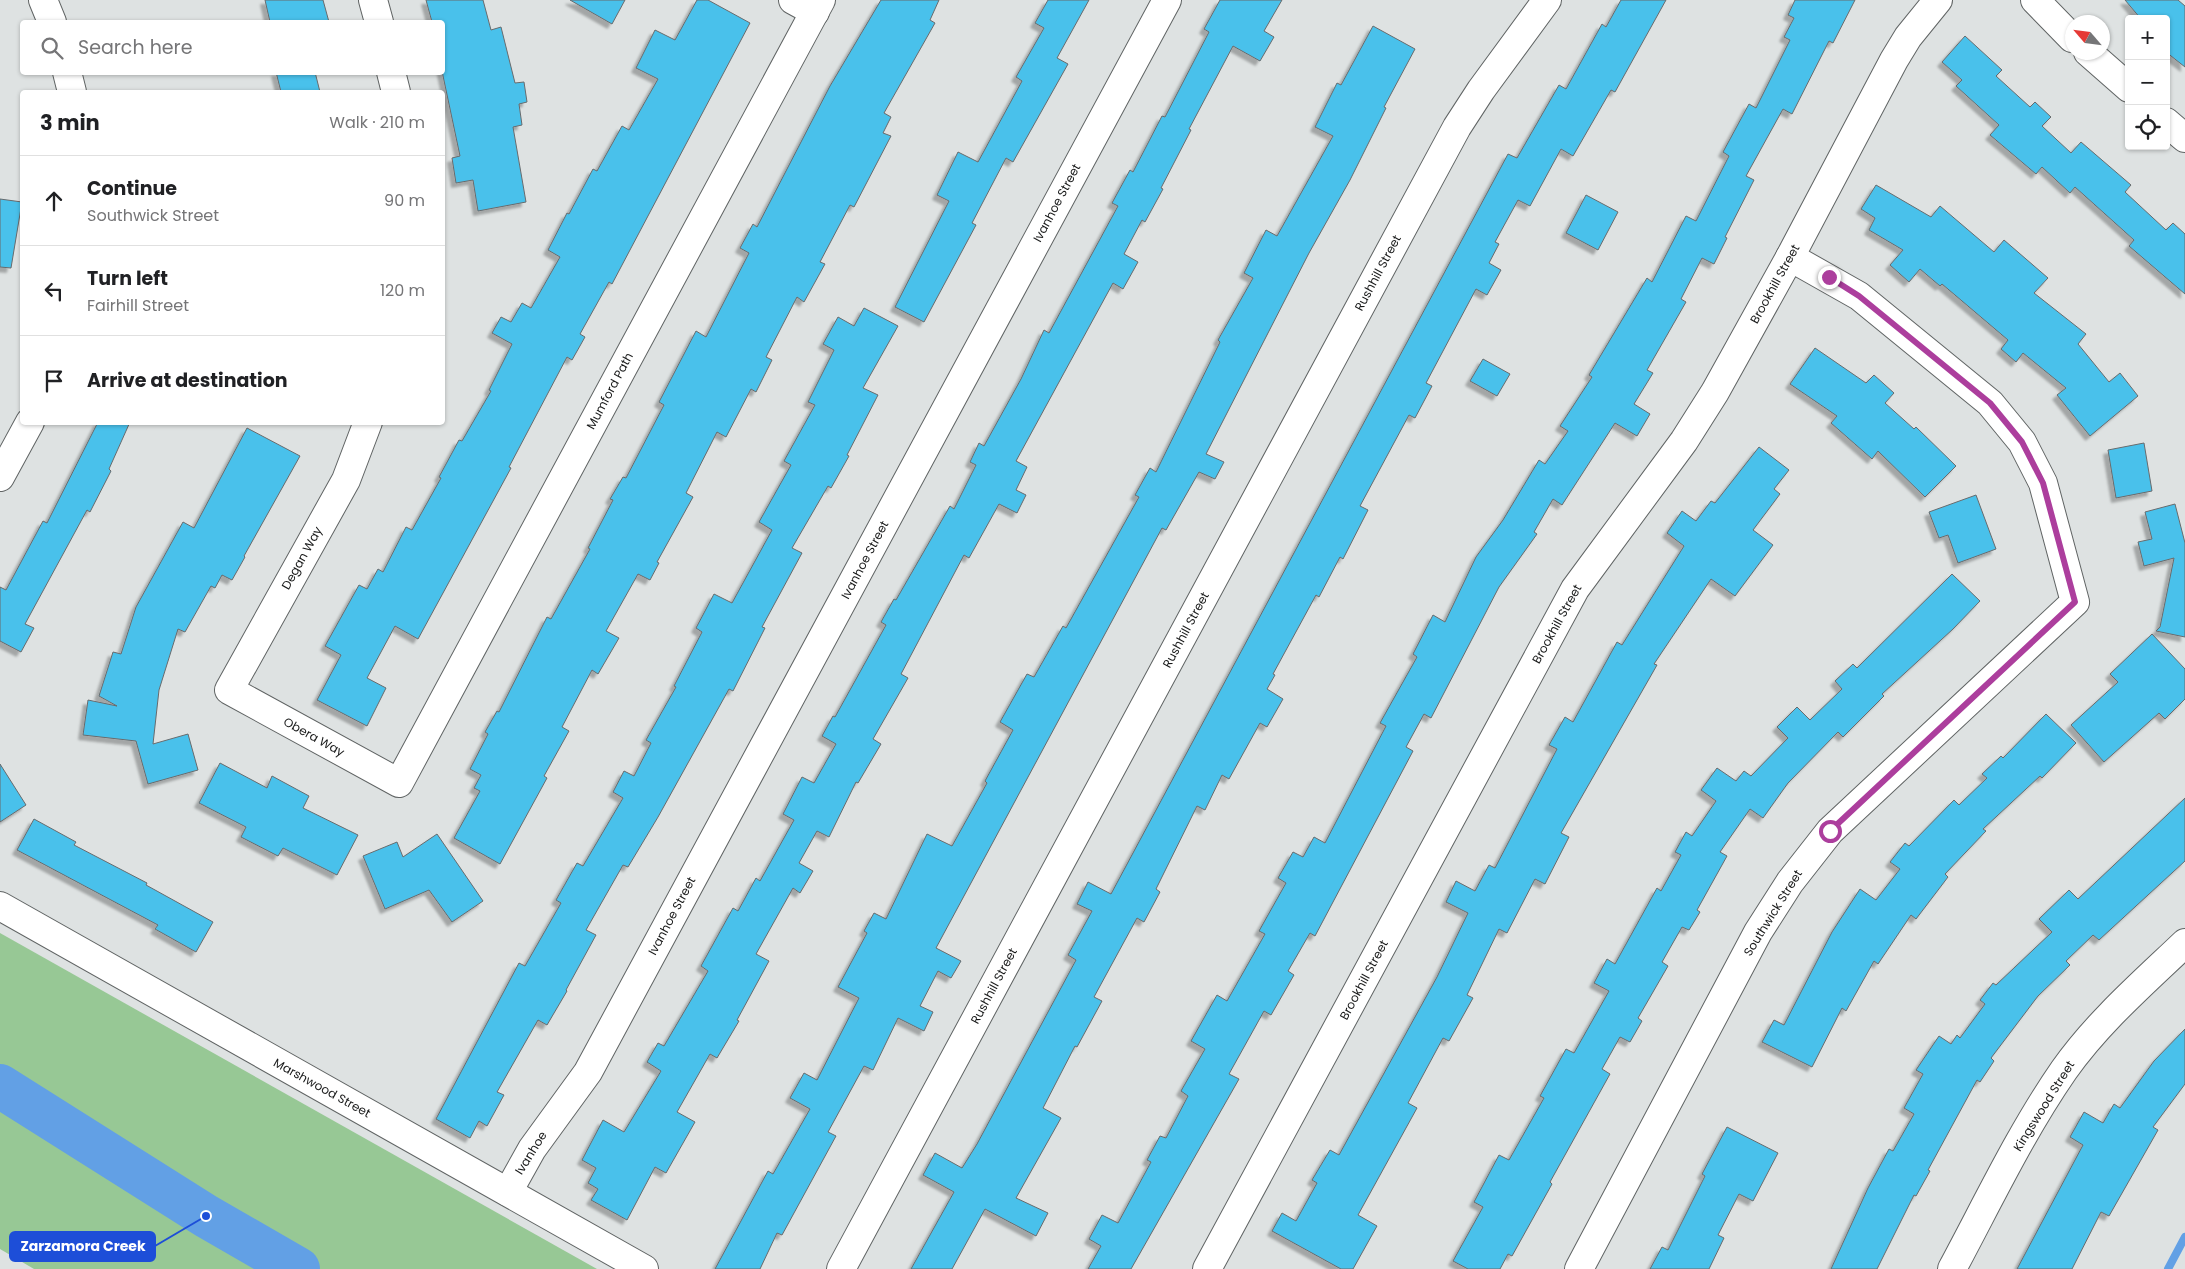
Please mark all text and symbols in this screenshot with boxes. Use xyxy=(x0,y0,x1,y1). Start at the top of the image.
north arrow xyxy=(2065,15,2110,60)
map controls xyxy=(2125,15,2170,150)
button: + xyxy=(2125,15,2170,60)
search box xyxy=(20,20,445,75)
icon: search xyxy=(38,34,66,62)
text: Search here xyxy=(78,34,192,61)
button: − xyxy=(2125,60,2170,105)
button: locate xyxy=(2125,105,2170,150)
text: 3 min xyxy=(40,108,100,137)
text: Walk · 210 m xyxy=(329,111,425,134)
street label: Ivanhoe Street xyxy=(1029,161,1084,245)
text: Continue xyxy=(87,175,177,202)
icon: ahead xyxy=(40,187,68,215)
text: 90 m xyxy=(384,189,425,212)
text: Southwick Street xyxy=(87,204,219,227)
street label: Rushhill Street xyxy=(1350,232,1405,314)
street label: Brookhill Street xyxy=(1746,241,1803,326)
text: Turn left xyxy=(87,265,168,292)
route end xyxy=(1818,266,1841,289)
icon: left xyxy=(40,277,68,305)
text: 120 m xyxy=(380,279,425,302)
text: Fairhill Street xyxy=(87,294,189,317)
street label: Mumford Path xyxy=(582,349,637,432)
icon: arrive xyxy=(40,367,68,395)
text: Arrive at destination xyxy=(87,367,288,394)
street label: Ivanhoe Street xyxy=(837,518,892,602)
street label: Degan Way xyxy=(277,523,326,592)
street label: Brookhill Street xyxy=(1528,581,1585,666)
street label: Rushhill Street xyxy=(1158,589,1213,671)
street label: Obera Way xyxy=(281,713,348,760)
route start xyxy=(1819,820,1842,843)
street label: Southwick Street xyxy=(1739,866,1806,959)
street label: Ivanhoe Street xyxy=(644,874,699,958)
street label: Brookhill Street xyxy=(1335,937,1392,1023)
street label: Rushhill Street xyxy=(966,945,1021,1027)
street label: Marshwood Street xyxy=(271,1054,374,1121)
street label: Kingswood Street xyxy=(2009,1057,2078,1154)
street label: Ivanhoe xyxy=(511,1128,551,1178)
callout: Zarzamora Creek xyxy=(10,1232,155,1261)
text: Zarzamora Creek xyxy=(20,1236,146,1256)

